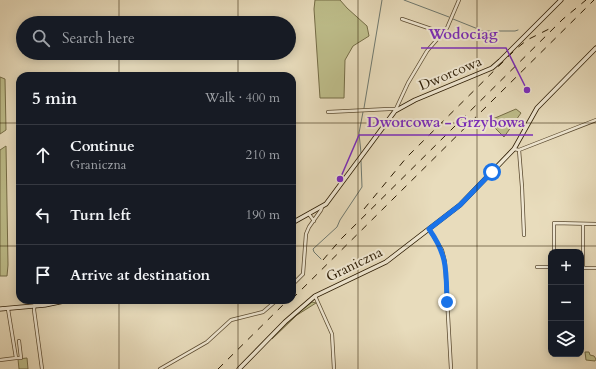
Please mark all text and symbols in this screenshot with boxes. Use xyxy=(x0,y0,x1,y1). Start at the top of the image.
search box xyxy=(16,16,296,60)
callout: Wodociąg xyxy=(421,21,506,48)
text: Wodociąg xyxy=(427,24,498,44)
icon: search xyxy=(30,27,52,49)
text: Search here xyxy=(62,28,135,48)
street label: Dworcowa xyxy=(416,52,485,95)
text: 5 min xyxy=(32,87,77,110)
text: Walk · 400 m xyxy=(205,89,280,107)
callout: Dworcowa - Grzybowa xyxy=(359,108,533,135)
text: Dworcowa - Grzybowa xyxy=(367,112,526,132)
text: Continue xyxy=(70,136,135,156)
icon: ahead xyxy=(32,144,54,166)
text: 210 m xyxy=(246,146,280,164)
text: Graniczna xyxy=(70,156,126,174)
route start xyxy=(483,163,501,181)
icon: left xyxy=(32,204,54,226)
text: Turn left xyxy=(70,205,131,225)
text: 190 m xyxy=(246,206,280,224)
street label: Graniczna xyxy=(323,243,386,286)
map controls xyxy=(548,249,584,357)
button: + xyxy=(548,249,584,285)
icon: arrive xyxy=(32,264,54,286)
text: Arrive at destination xyxy=(70,265,210,285)
button: − xyxy=(548,285,584,321)
route end xyxy=(438,293,456,311)
button: layers xyxy=(548,321,584,357)

